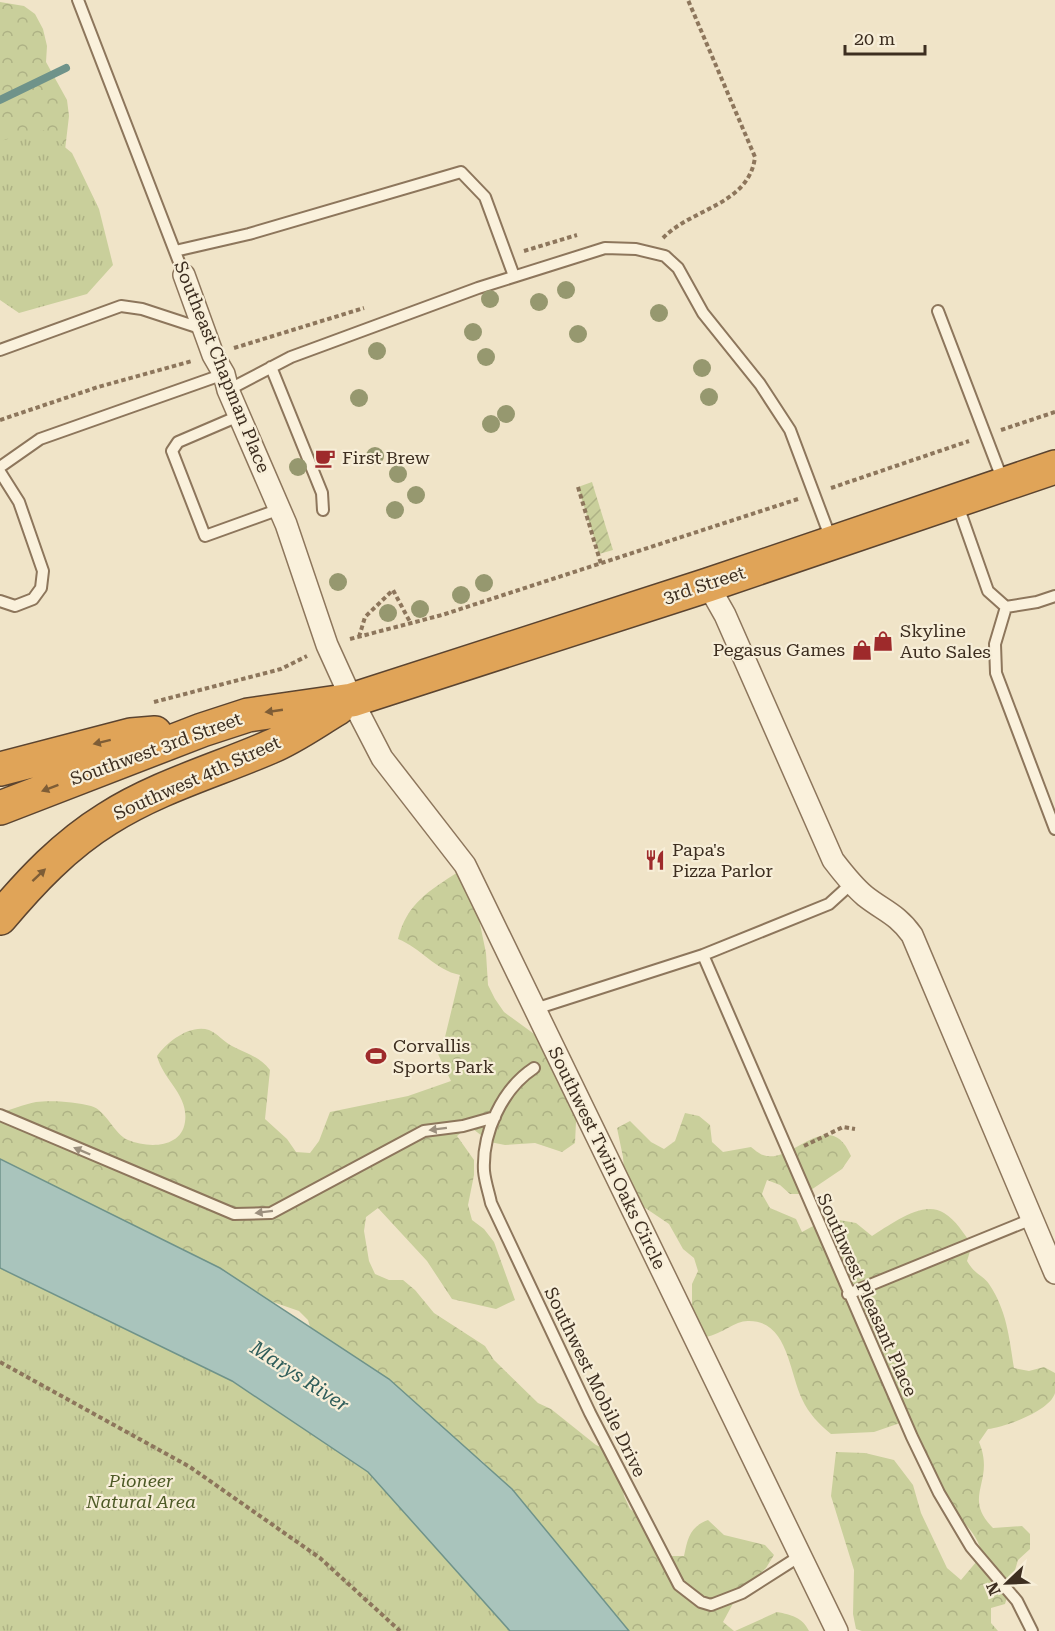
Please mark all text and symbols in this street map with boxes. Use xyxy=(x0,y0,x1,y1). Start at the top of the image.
scale bar xyxy=(845,18,924,56)
text: 20 m xyxy=(854,28,895,49)
street label: Southeast Chapman Place xyxy=(170,258,275,476)
cafe icon: First Brew xyxy=(313,446,337,470)
place label: First Brew xyxy=(342,447,430,468)
street label: 3rd Street xyxy=(660,561,748,608)
place label: Skyline Auto Sales xyxy=(900,620,991,662)
shop icon: Skyline Auto Sales xyxy=(871,629,895,653)
shop icon: Pegasus Games xyxy=(850,638,874,662)
place label: Pegasus Games xyxy=(713,639,845,660)
one-way arrow xyxy=(264,707,283,716)
street label: Southwest 3rd Street xyxy=(67,708,245,789)
street label: Southwest 4th Street xyxy=(110,731,284,824)
one-way arrow xyxy=(93,738,111,748)
one-way arrow xyxy=(41,784,59,793)
place label: Papa's Pizza Parlor xyxy=(672,839,773,881)
restaurant icon: Papa's Pizza Parlor xyxy=(643,848,667,872)
one-way arrow xyxy=(31,869,46,882)
place label: Corvallis Sports Park xyxy=(393,1035,494,1077)
street label: Southwest Twin Oaks Circle xyxy=(544,1043,671,1273)
sports icon: Corvallis Sports Park xyxy=(364,1044,388,1068)
one-way arrow xyxy=(429,1124,448,1134)
one-way arrow xyxy=(72,1146,90,1156)
street label: Southwest Pleasant Place xyxy=(813,1190,922,1400)
one-way arrow xyxy=(254,1207,273,1217)
street label: Southwest Mobile Drive xyxy=(540,1283,651,1480)
water label: Marys River xyxy=(245,1335,354,1417)
park label: Pioneer Natural Area xyxy=(85,1470,196,1512)
north arrow xyxy=(977,1553,1037,1613)
text: N xyxy=(982,1579,1005,1598)

